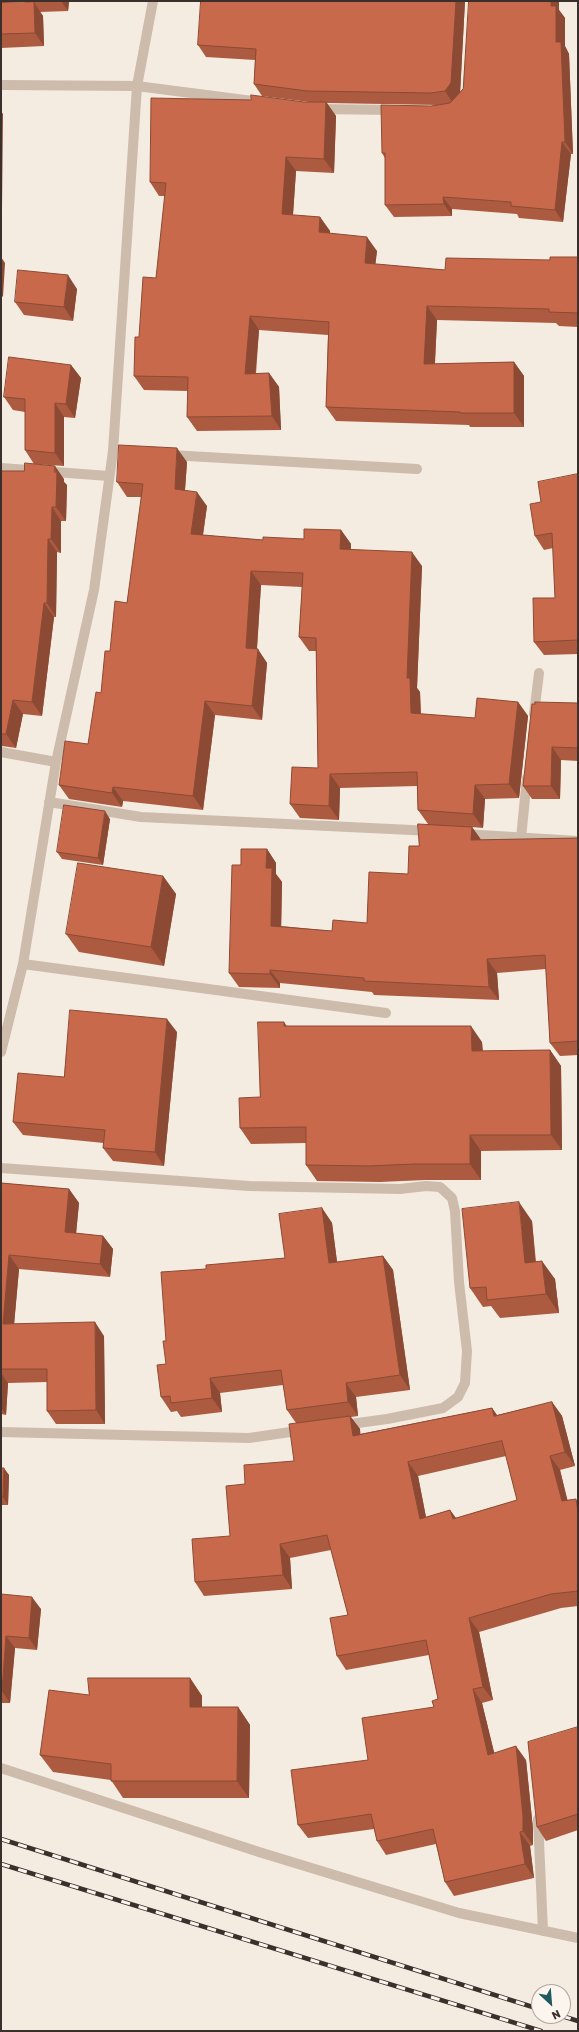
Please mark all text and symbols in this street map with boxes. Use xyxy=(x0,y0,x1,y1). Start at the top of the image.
north arrow xyxy=(531,1984,571,2024)
text: N xyxy=(550,2007,562,2022)

